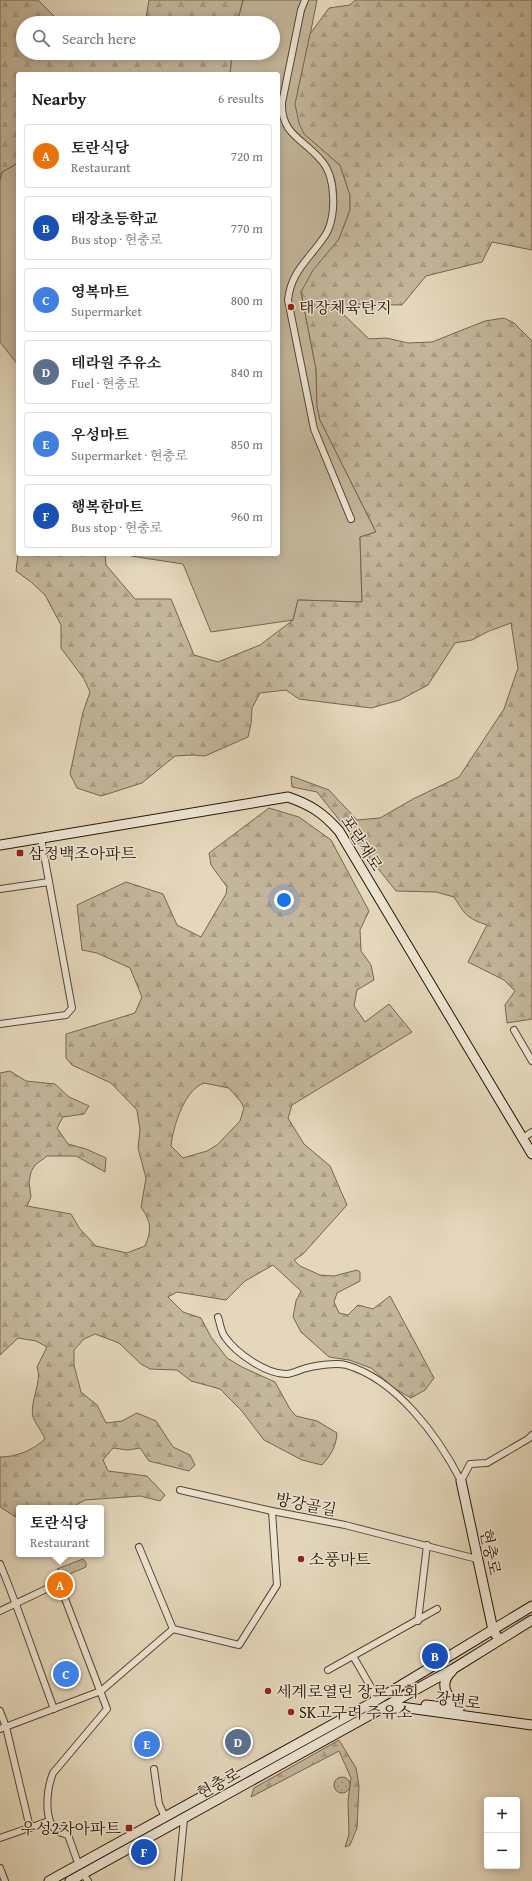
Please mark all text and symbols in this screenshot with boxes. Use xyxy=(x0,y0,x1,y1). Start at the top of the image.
search box xyxy=(16,16,280,60)
icon: search xyxy=(30,27,52,49)
text: Search here xyxy=(62,28,136,49)
text: Nearby xyxy=(32,86,86,111)
text: 6 results xyxy=(218,89,264,108)
text: 토란식당 xyxy=(71,137,129,158)
text: A xyxy=(42,147,50,166)
text: 720 m xyxy=(231,147,263,166)
text: Restaurant xyxy=(71,158,131,177)
text: 태장초등학교 xyxy=(71,208,158,229)
text: B xyxy=(42,219,50,238)
text: 770 m xyxy=(231,219,263,238)
text: Bus stop · 현충로 xyxy=(71,230,162,249)
text: 영복마트 xyxy=(71,281,129,302)
text: C xyxy=(42,291,50,310)
text: 800 m xyxy=(231,291,263,310)
place label: 태장체육단지 xyxy=(299,295,392,319)
text: Supermarket xyxy=(71,302,142,321)
marker: 태장체육단지 xyxy=(286,302,296,312)
text: 테라원 주유소 xyxy=(71,352,161,373)
text: D xyxy=(42,363,50,382)
text: 840 m xyxy=(231,363,263,382)
text: Fuel · 현충로 xyxy=(71,374,140,393)
text: 우성마트 xyxy=(71,424,129,445)
text: E xyxy=(43,435,49,454)
text: 850 m xyxy=(231,435,263,454)
text: Supermarket · 현충로 xyxy=(71,446,188,465)
text: 행복한마트 xyxy=(71,496,143,517)
text: F xyxy=(43,507,49,526)
text: 960 m xyxy=(231,507,263,526)
text: Bus stop · 현충로 xyxy=(71,518,162,537)
street label: 포란재로 xyxy=(335,811,389,876)
place label: 삼정백조아파트 xyxy=(28,841,137,865)
marker: 삼정백조아파트 xyxy=(15,848,25,858)
your location xyxy=(274,890,294,910)
street label: 방강골길 xyxy=(273,1486,339,1522)
popup xyxy=(16,1505,104,1557)
text: 토란식당 xyxy=(30,1512,88,1533)
street label: 현충로 xyxy=(474,1527,508,1578)
text: Restaurant xyxy=(30,1533,90,1552)
place label: 소풍마트 xyxy=(309,1547,371,1571)
marker: 소풍마트 xyxy=(296,1554,306,1564)
pin: A xyxy=(47,1570,73,1600)
pin: B xyxy=(422,1641,448,1671)
pin: C xyxy=(53,1659,79,1689)
place label: 세계로열린 장로교회 xyxy=(276,1679,419,1703)
street label: 강변로 xyxy=(433,1685,483,1715)
marker: 세계로열린 장로교회 xyxy=(263,1686,273,1696)
place label: SK고구려 주유소 xyxy=(299,1700,413,1724)
marker: SK고구려 주유소 xyxy=(286,1707,296,1717)
pin: D xyxy=(225,1727,251,1757)
pin: E xyxy=(134,1729,160,1759)
street label: 현충로 xyxy=(192,1761,245,1805)
map controls xyxy=(484,1797,520,1869)
button: + xyxy=(484,1797,520,1833)
place label: 우성2차아파트 xyxy=(21,1816,122,1840)
marker: 우성2차아파트 xyxy=(124,1823,134,1833)
button: − xyxy=(484,1833,520,1869)
pin: F xyxy=(131,1837,157,1867)

